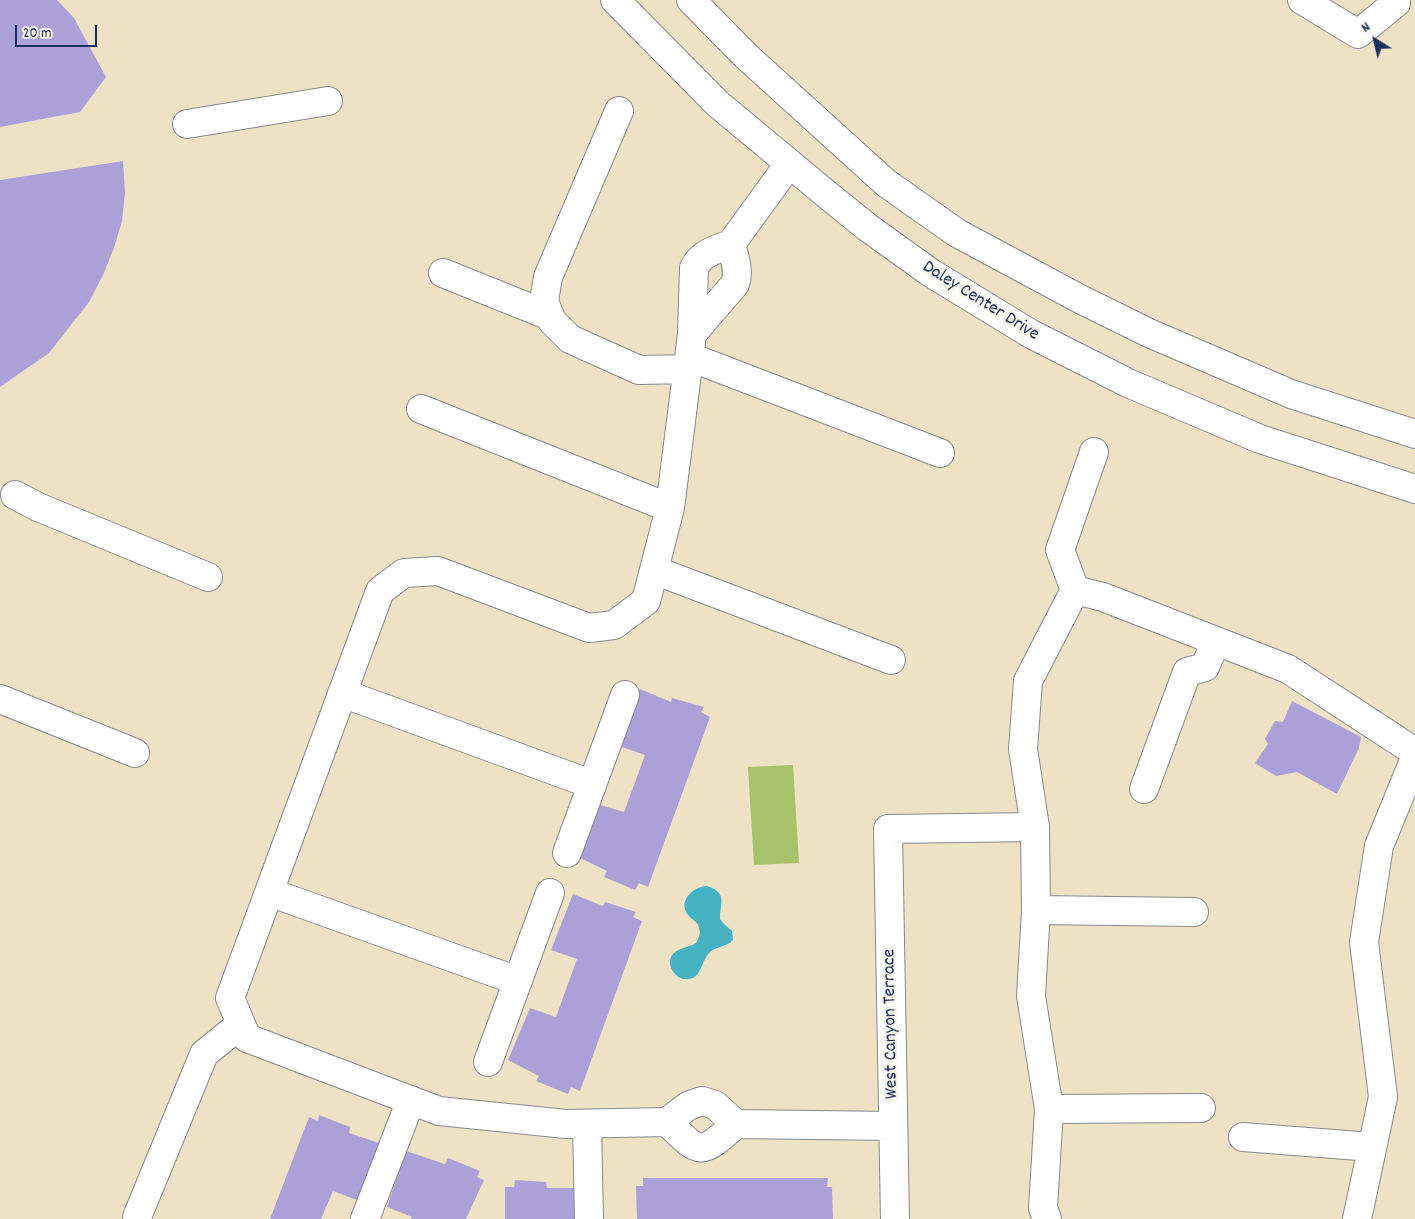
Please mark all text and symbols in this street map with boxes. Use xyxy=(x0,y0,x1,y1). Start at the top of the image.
scale bar xyxy=(18,15,100,47)
north arrow xyxy=(1350,15,1400,65)
text: N xyxy=(1357,18,1375,38)
text: 20 m xyxy=(23,23,51,45)
street label: Daley Center Drive xyxy=(917,257,1043,347)
street label: West Canyon Terrace xyxy=(879,949,905,1099)

